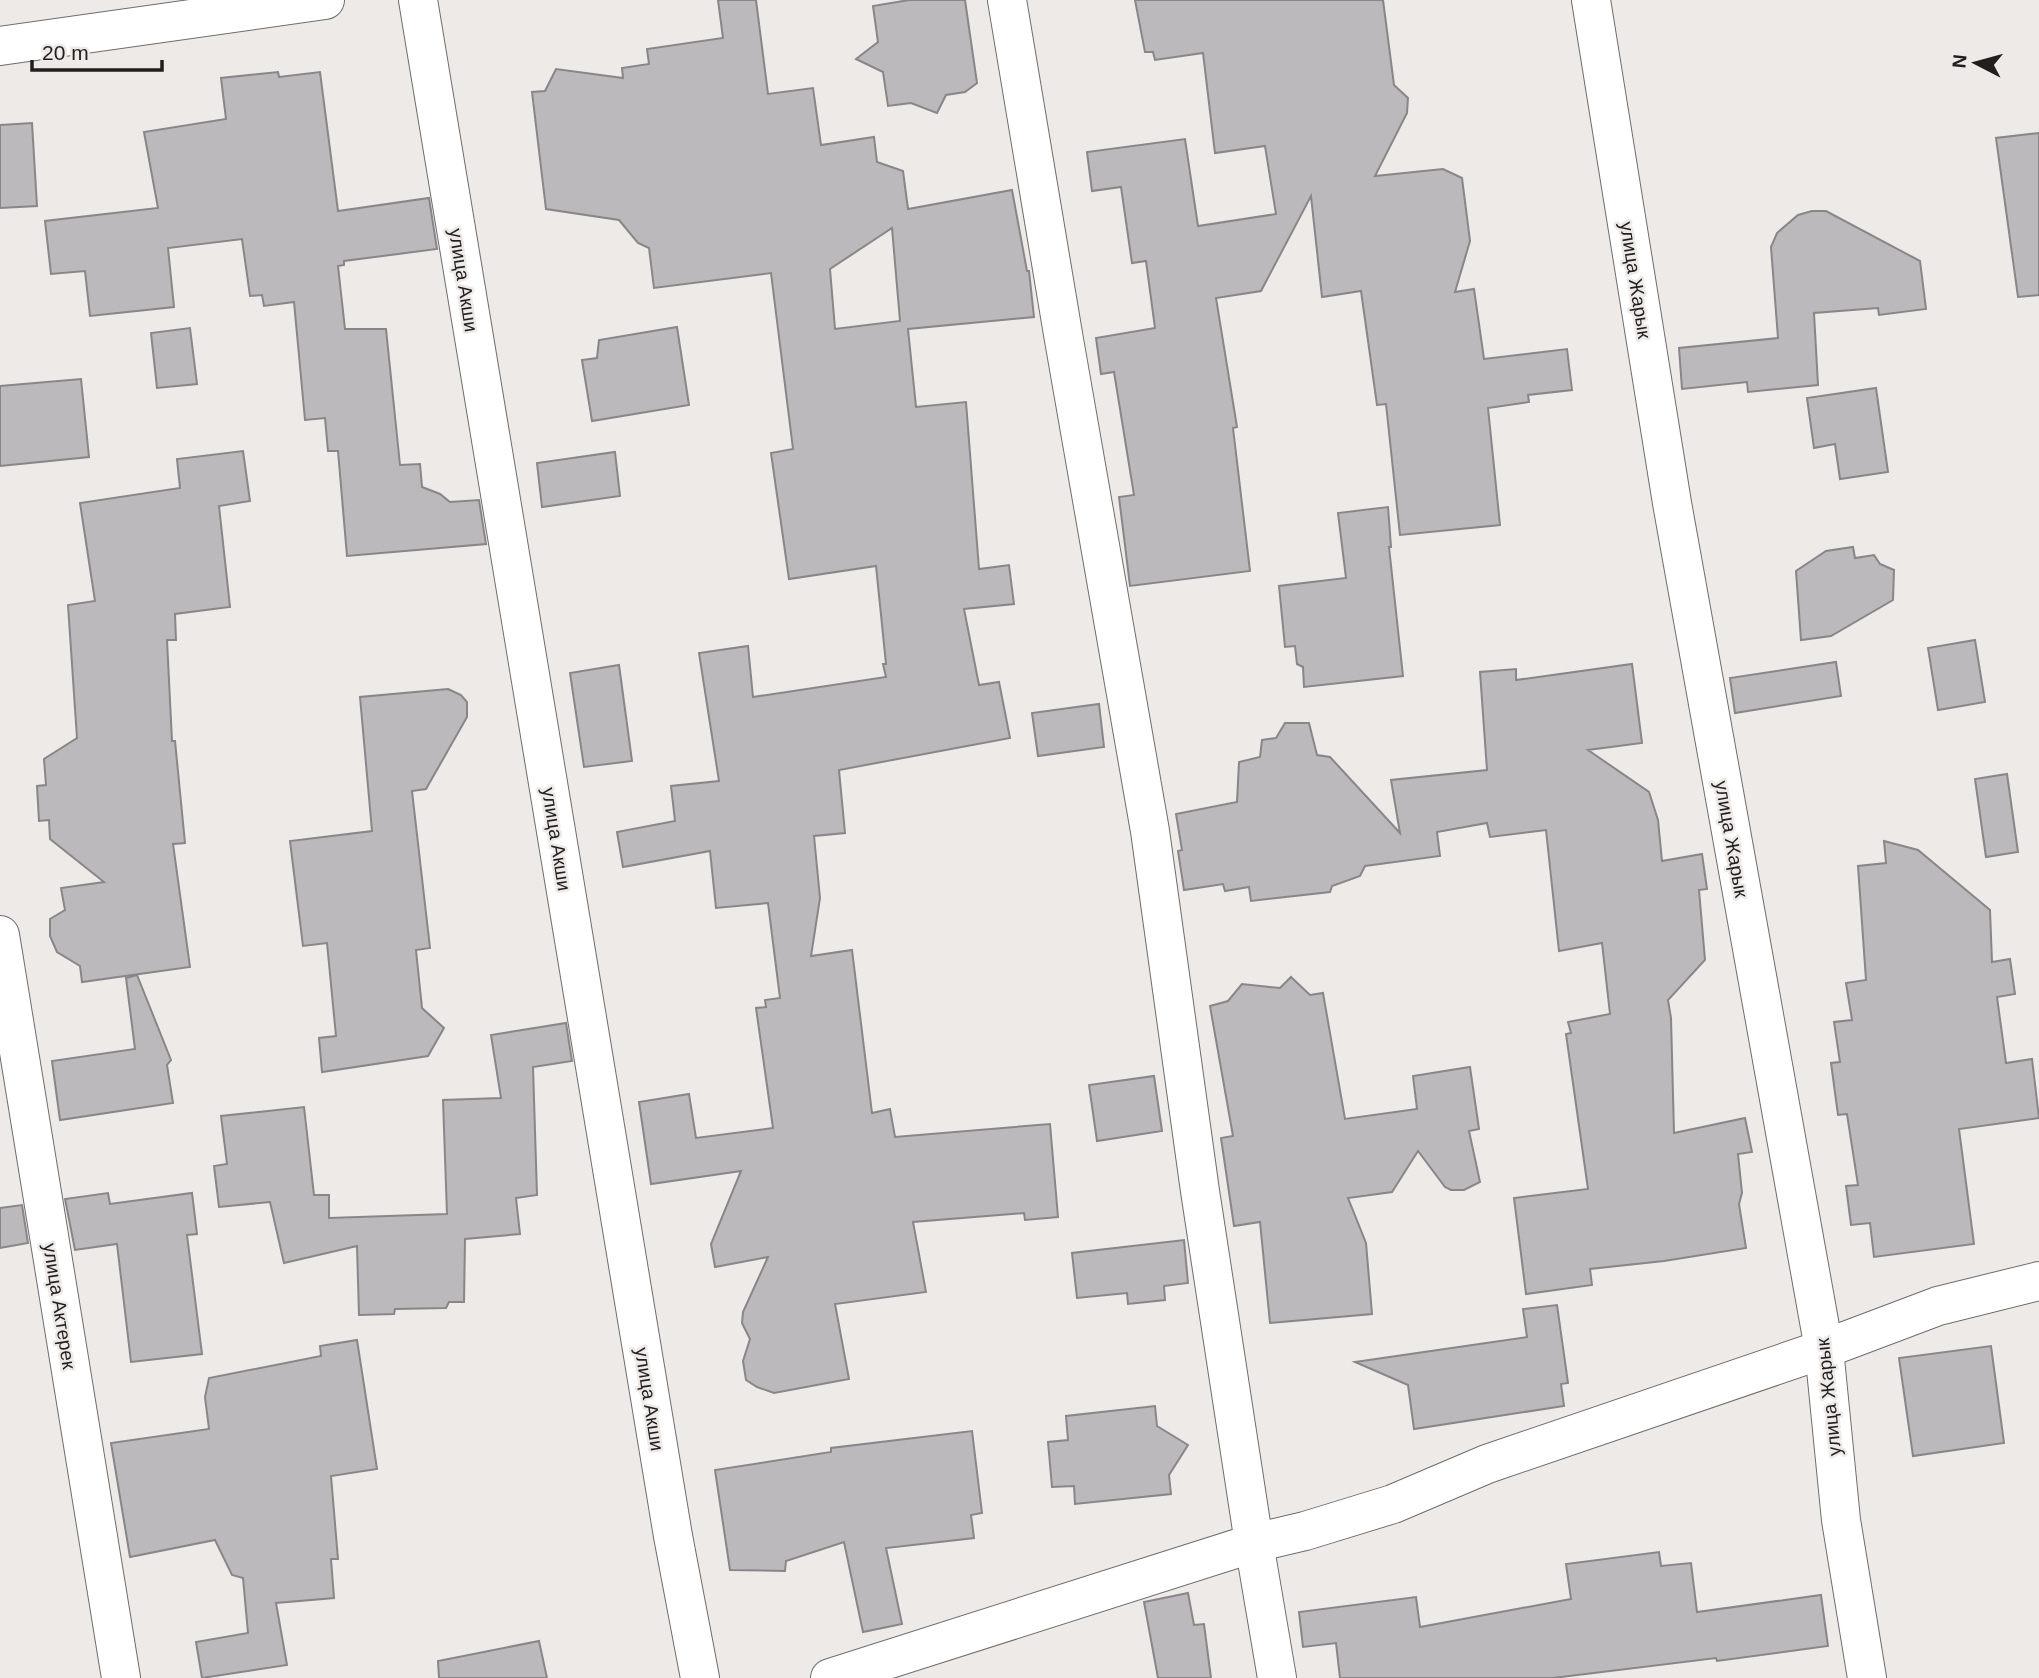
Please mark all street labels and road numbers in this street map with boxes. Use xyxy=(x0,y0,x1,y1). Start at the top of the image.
street label: улица Жарык xyxy=(1616,220,1655,341)
street label: улица Акши xyxy=(445,227,482,333)
street label: улица Жарык xyxy=(1711,779,1752,900)
street label: улица Акши xyxy=(538,786,575,892)
street label: улица Актерек xyxy=(39,1242,80,1371)
street label: улица Жарык xyxy=(1812,1336,1845,1457)
street label: улица Акши xyxy=(631,1346,668,1452)

